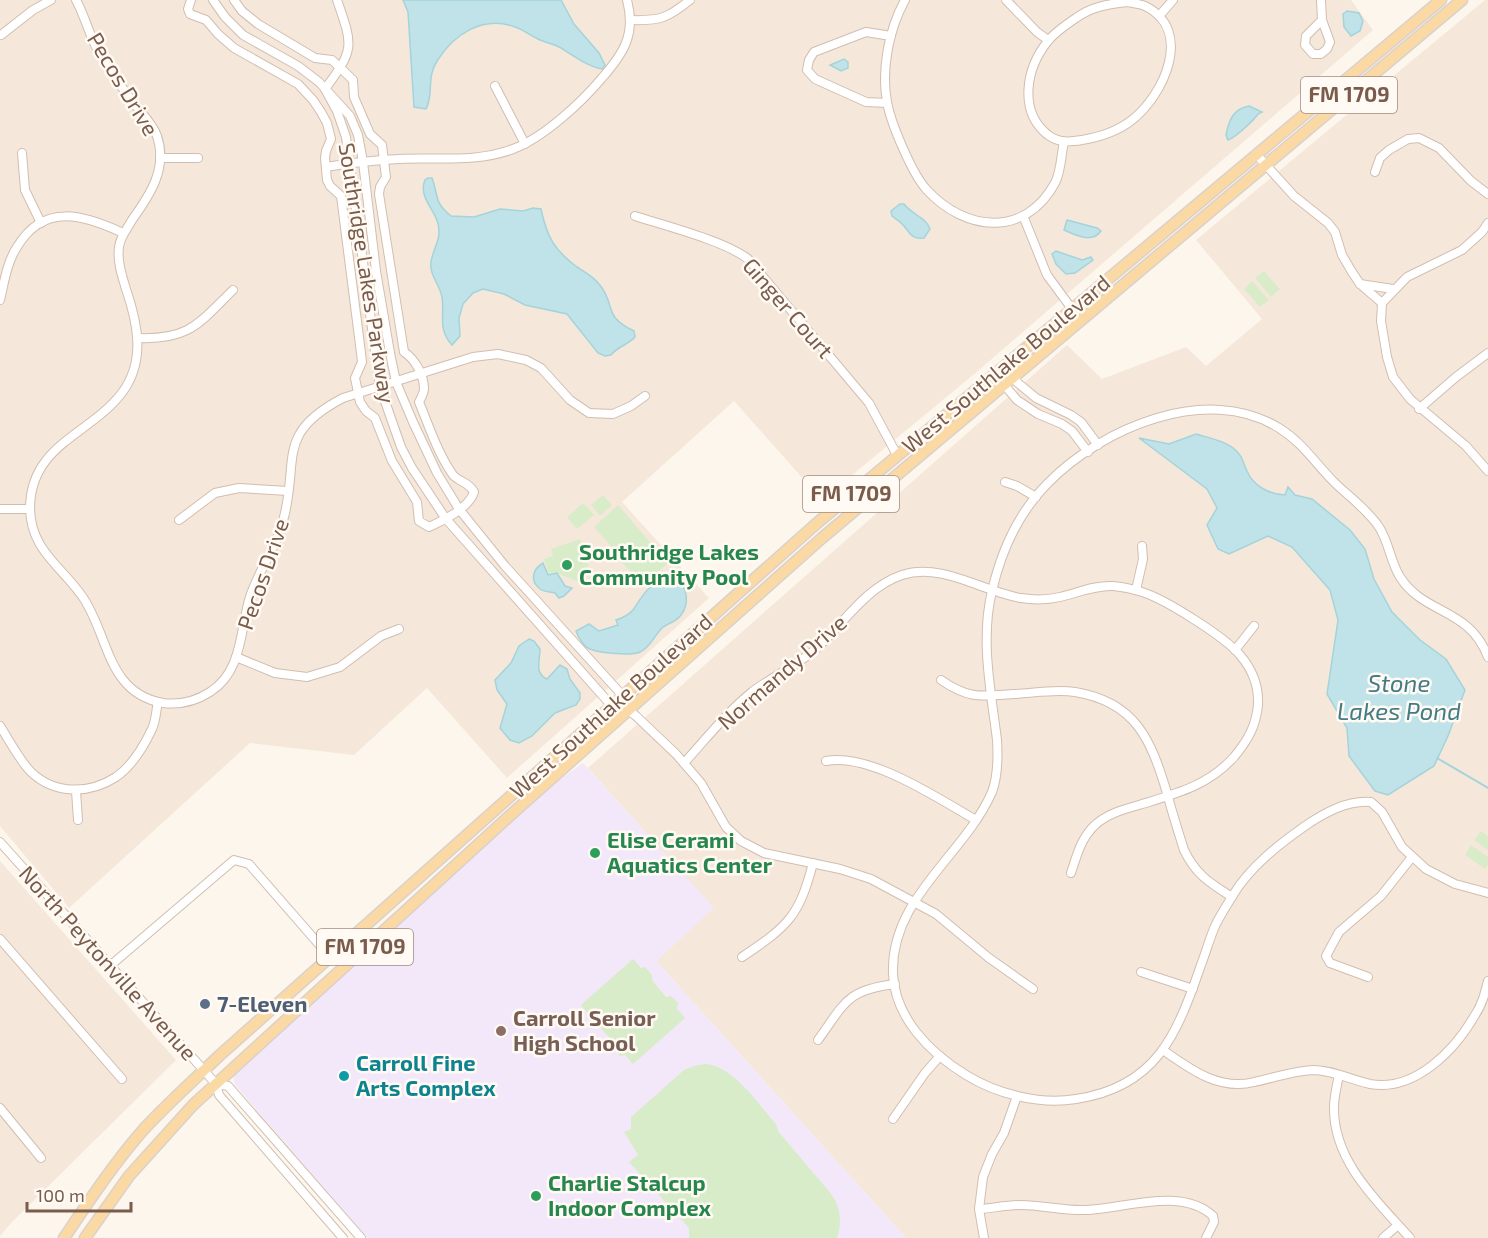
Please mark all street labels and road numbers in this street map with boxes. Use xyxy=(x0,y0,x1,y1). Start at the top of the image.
street label: Pecos Drive xyxy=(83,27,165,140)
road number: FM 1709 xyxy=(1301,77,1397,113)
street label: Southridge Lakes Parkway xyxy=(335,141,401,405)
street label: Ginger Court xyxy=(738,252,839,363)
street label: West Southlake Boulevard xyxy=(896,269,1115,458)
road number: FM 1709 xyxy=(803,476,899,512)
street label: Pecos Drive xyxy=(231,515,293,633)
street label: West Southlake Boulevard xyxy=(504,608,717,803)
street label: Normandy Drive xyxy=(712,608,851,734)
street label: North Peytonville Avenue xyxy=(14,860,203,1065)
road number: FM 1709 xyxy=(317,929,413,965)

